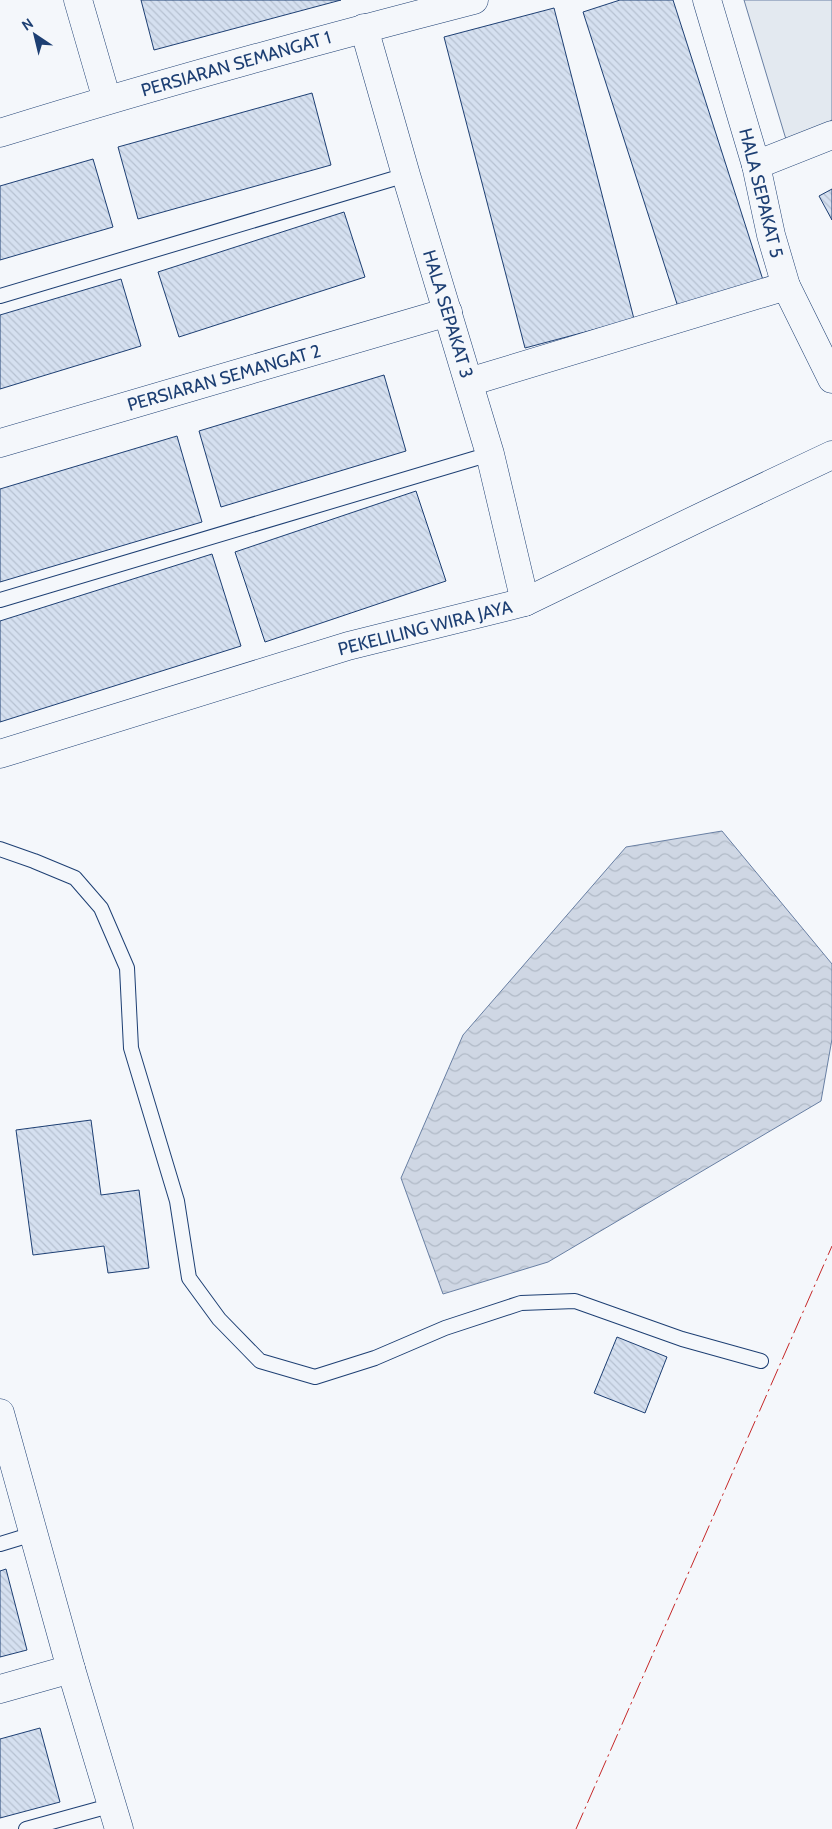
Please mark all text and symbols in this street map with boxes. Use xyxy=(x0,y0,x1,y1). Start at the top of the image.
north arrow xyxy=(10,10,60,60)
text: N xyxy=(18,14,37,35)
street label: PERSIARAN SEMANGAT 1 xyxy=(138,26,334,102)
street label: HALA SEPAKAT 5 xyxy=(734,126,788,260)
street label: HALA SEPAKAT 3 xyxy=(418,247,478,381)
street label: PERSIARAN SEMANGAT 2 xyxy=(125,340,323,416)
street label: PEKELILING WIRA JAYA xyxy=(336,596,514,660)

